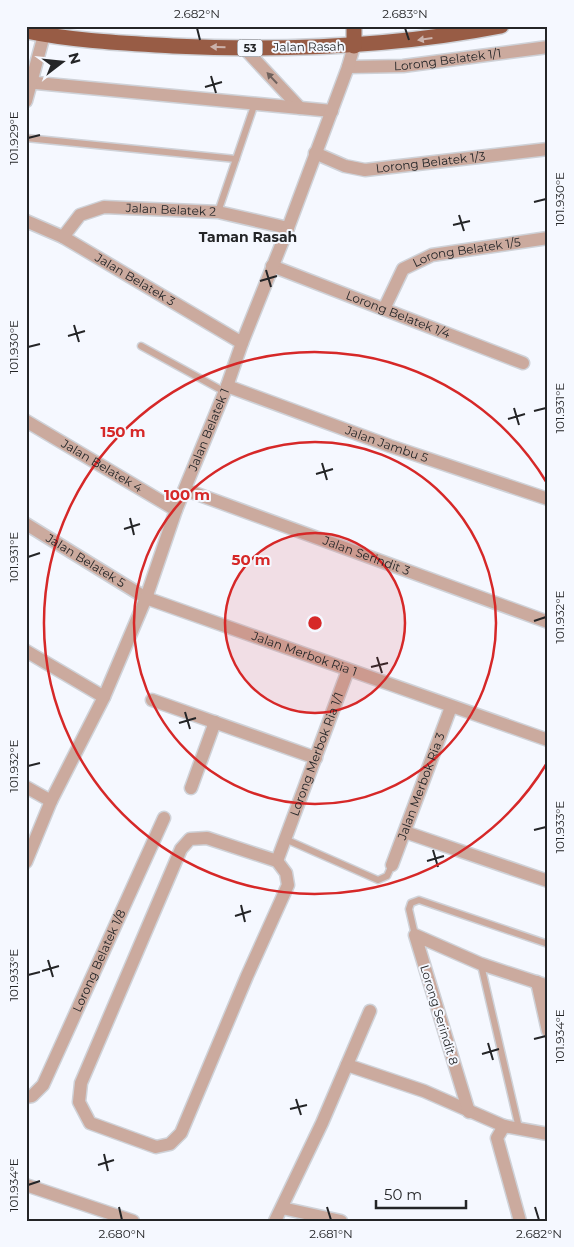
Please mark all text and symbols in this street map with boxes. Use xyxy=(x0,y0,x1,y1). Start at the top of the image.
text: 2.682°N xyxy=(174,6,220,21)
text: 2.683°N xyxy=(382,6,428,21)
one-way arrow xyxy=(417,35,433,43)
north arrow xyxy=(38,38,88,88)
street label: Jalan Rasah xyxy=(272,38,345,55)
road number: 53 xyxy=(238,40,262,56)
one-way arrow xyxy=(209,43,225,51)
street label: Lorong Belatek 1/1 xyxy=(394,45,502,73)
text: N xyxy=(64,50,85,66)
one-way arrow xyxy=(266,72,278,84)
text: 101.929°E xyxy=(6,111,21,165)
street label: Lorong Belatek 1/3 xyxy=(375,148,486,176)
text: 101.930°E xyxy=(552,172,567,226)
street label: Jalan Belatek 2 xyxy=(124,200,217,219)
district label: Taman Rasah xyxy=(199,228,297,246)
street label: Lorong Belatek 1/5 xyxy=(410,234,522,270)
street label: Jalan Belatek 3 xyxy=(92,249,178,309)
street label: Lorong Belatek 1/4 xyxy=(344,287,452,341)
text: 101.930°E xyxy=(6,320,21,374)
text: 101.931°E xyxy=(552,383,567,433)
street label: Jalan Belatek 1 xyxy=(185,386,232,474)
text: 150 m xyxy=(101,422,145,441)
street label: Jalan Jambu 5 xyxy=(342,422,430,465)
street label: Jalan Belatek 4 xyxy=(58,435,145,495)
text: 100 m xyxy=(164,485,210,504)
street label: Jalan Belatek 5 xyxy=(43,530,128,591)
text: 101.931°E xyxy=(6,532,21,582)
street label: Jalan Serindit 3 xyxy=(320,532,412,578)
text: 50 m xyxy=(231,550,271,569)
text: 101.932°E xyxy=(552,591,567,643)
centre of rings xyxy=(306,614,324,632)
street label: Jalan Merbok Ria 1 xyxy=(249,628,359,679)
street label: Lorong Merbok Ria 1/1 xyxy=(286,690,346,818)
street label: Jalan Merbok Ria 3 xyxy=(394,730,448,843)
text: 101.932°E xyxy=(6,740,21,792)
text: 101.933°E xyxy=(552,801,567,853)
street label: Lorong Belatek 1/8 xyxy=(69,907,129,1014)
text: 101.933°E xyxy=(6,949,21,1001)
street label: Lorong Serindit 8 xyxy=(417,963,462,1067)
text: 101.934°E xyxy=(552,1009,567,1063)
text: 101.934°E xyxy=(6,1158,21,1212)
scale bar xyxy=(376,1177,466,1209)
text: 50 m xyxy=(384,1185,422,1204)
text: 2.680°N xyxy=(98,1226,146,1241)
text: 2.681°N xyxy=(309,1226,353,1241)
text: 2.682°N xyxy=(516,1226,562,1241)

